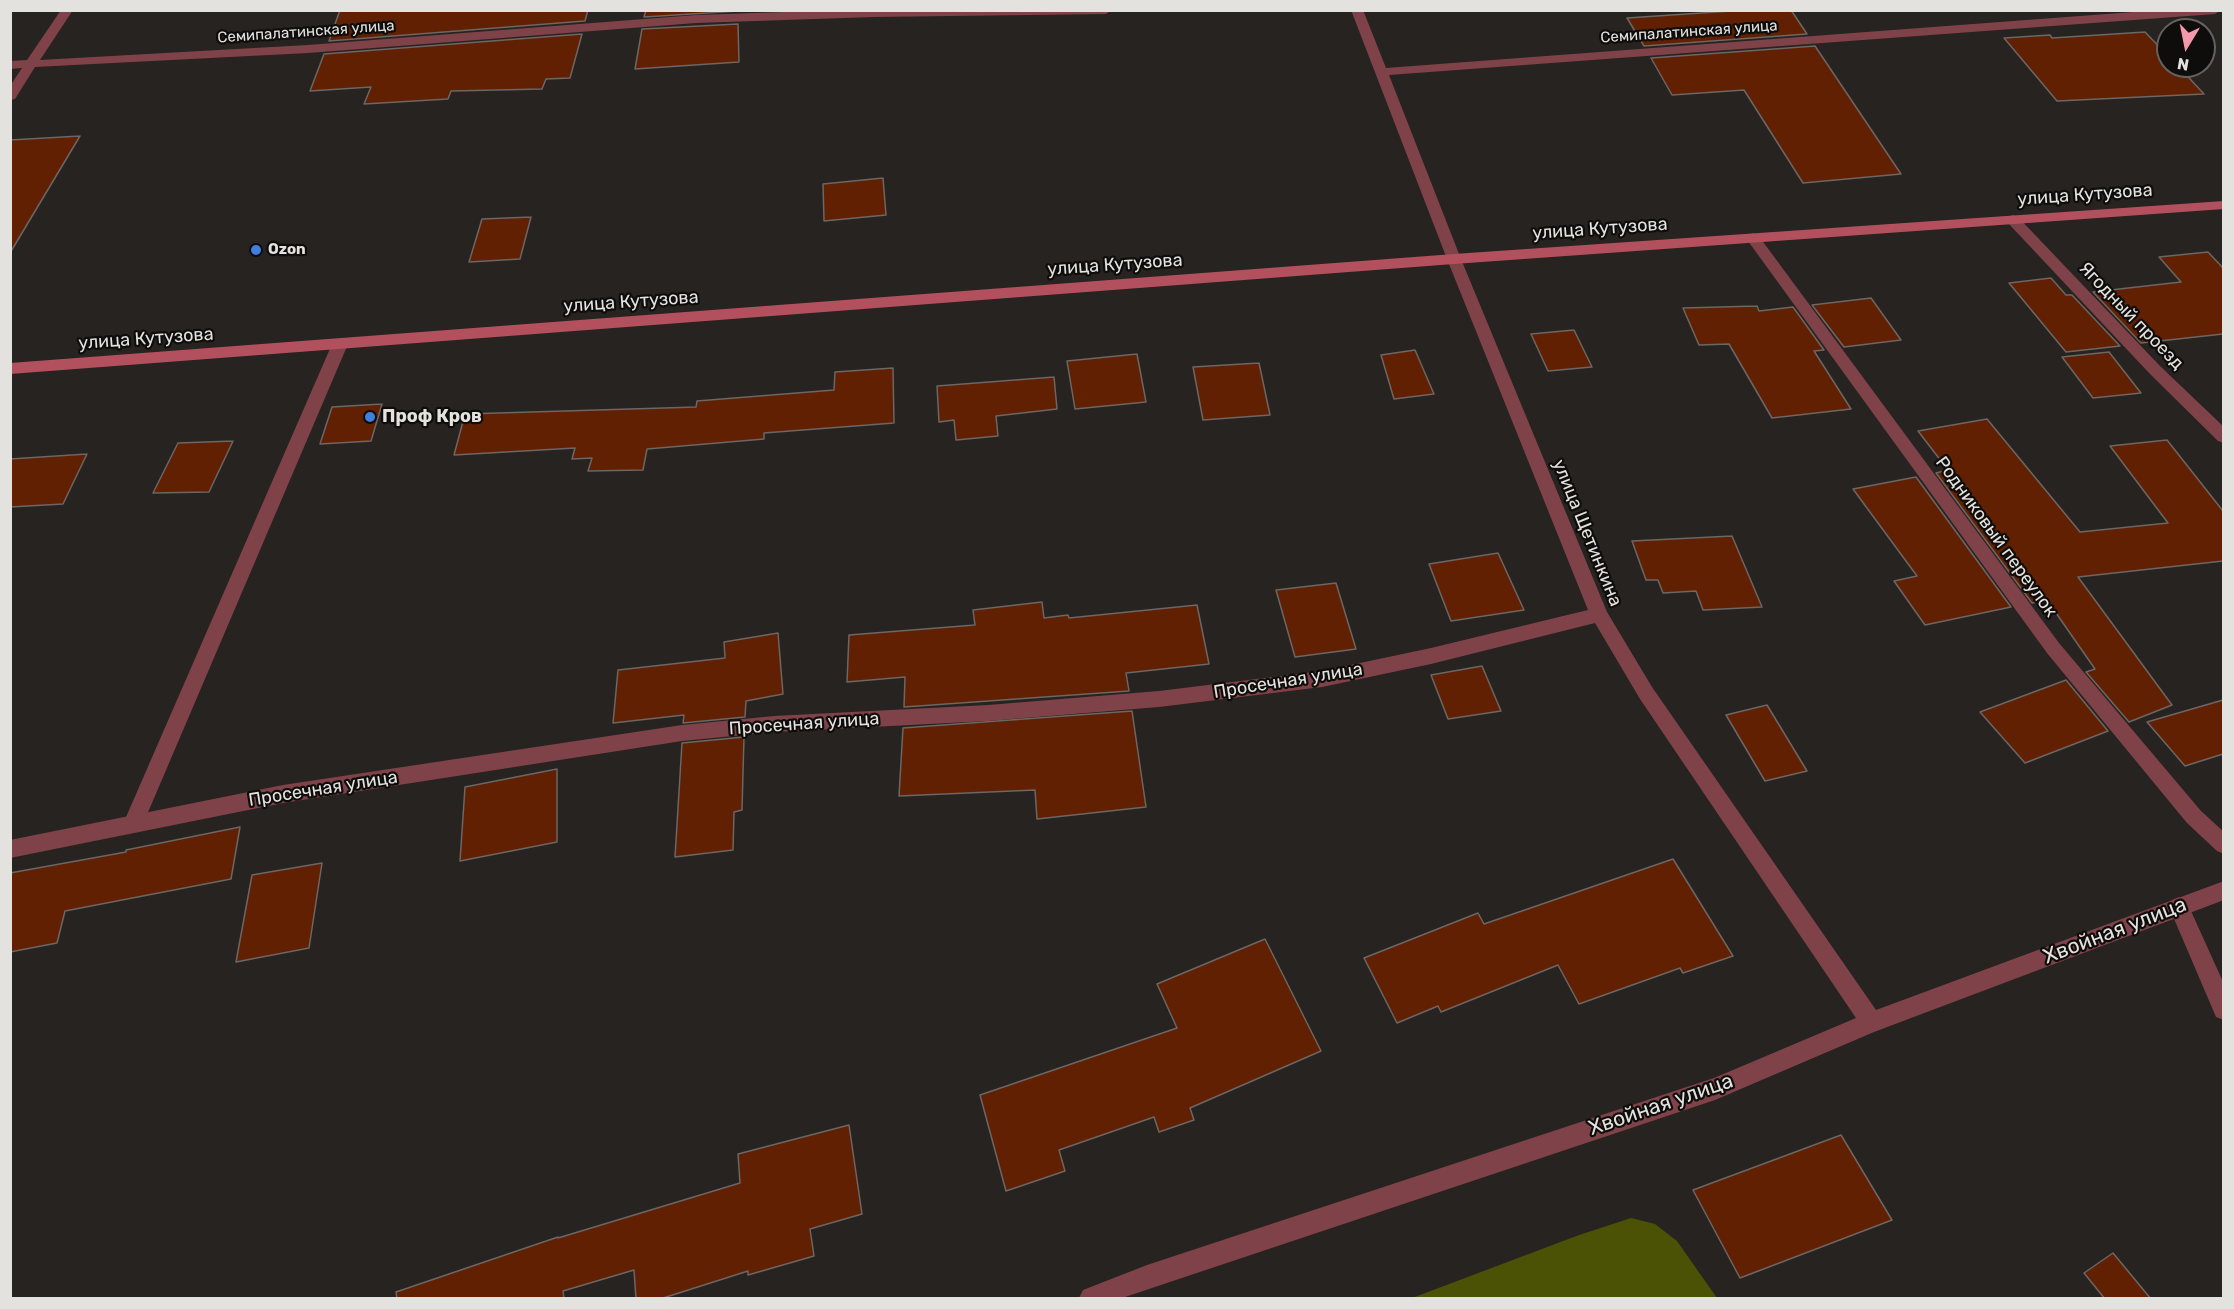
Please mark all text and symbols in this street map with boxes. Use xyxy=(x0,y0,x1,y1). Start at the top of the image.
street label: Семипалатинская улица xyxy=(217,17,395,47)
street label: Семипалатинская улица xyxy=(1600,17,1778,47)
north arrow xyxy=(2156,18,2216,78)
text: N xyxy=(2176,54,2190,75)
street label: улица Кутузова xyxy=(2017,180,2153,210)
street label: улица Кутузова xyxy=(1532,214,1668,244)
place label: Ozon xyxy=(268,241,306,259)
marker: Ozon xyxy=(249,243,263,257)
street label: улица Кутузова xyxy=(1047,250,1183,280)
street label: Ягодный проезд xyxy=(2074,258,2188,374)
street label: улица Кутузова xyxy=(563,287,699,317)
street label: улица Кутузова xyxy=(78,324,214,354)
place label: Проф Кров xyxy=(382,406,482,428)
marker: Проф Кров xyxy=(363,410,377,424)
street label: Родниковый переулок xyxy=(1930,452,2062,622)
street label: улица Щетинкина xyxy=(1548,456,1626,610)
street label: Просечная улица xyxy=(1212,659,1364,703)
street label: Просечная улица xyxy=(728,708,880,740)
street label: Просечная улица xyxy=(247,767,399,811)
street label: Хвойная улица xyxy=(2040,892,2190,970)
street label: Хвойная улица xyxy=(1585,1068,1737,1142)

